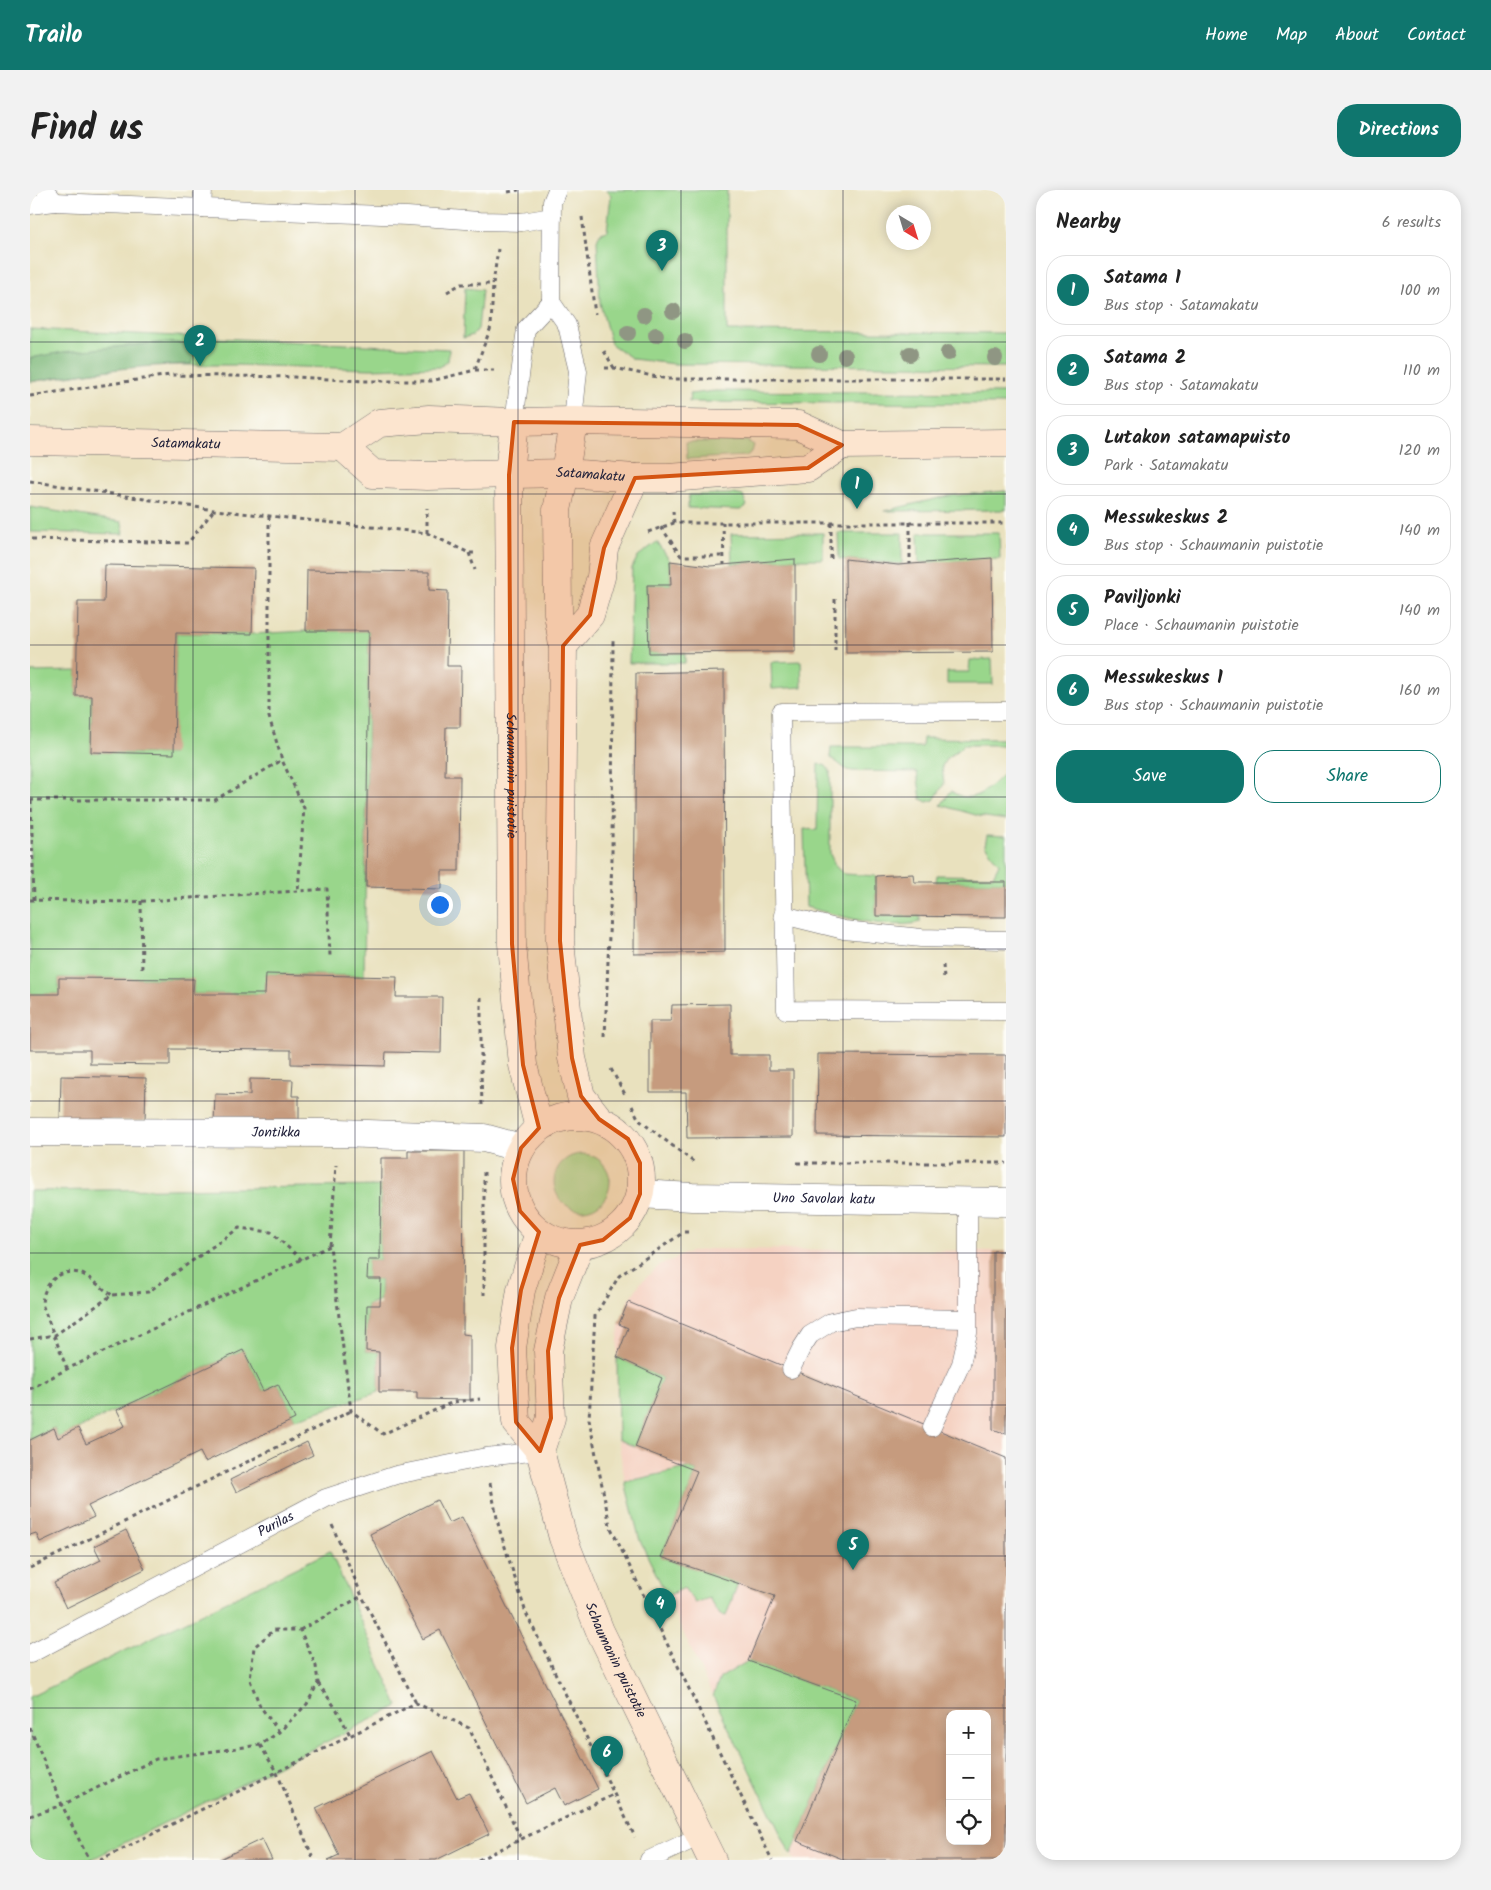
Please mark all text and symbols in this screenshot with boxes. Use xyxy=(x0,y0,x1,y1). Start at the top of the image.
text: Trailo xyxy=(25,16,83,55)
text: Home xyxy=(1205,21,1248,50)
text: Map xyxy=(1276,21,1307,50)
text: About xyxy=(1335,21,1379,50)
text: Contact xyxy=(1407,21,1466,50)
text: Find us xyxy=(30,102,143,158)
button: Directions xyxy=(1337,104,1461,157)
north arrow xyxy=(886,205,931,250)
text: Nearby xyxy=(1056,206,1121,239)
text: 6 results xyxy=(1382,210,1441,235)
pin: 3 xyxy=(646,230,678,271)
text: Satama 1 xyxy=(1104,263,1181,293)
text: 1 xyxy=(1071,278,1075,303)
text: 100 m xyxy=(1400,278,1440,303)
text: Bus stop · Satamakatu xyxy=(1104,293,1258,318)
pin: 2 xyxy=(184,325,216,366)
text: Satama 2 xyxy=(1104,343,1186,373)
text: 2 xyxy=(1068,358,1078,383)
text: 110 m xyxy=(1403,358,1440,383)
text: Bus stop · Satamakatu xyxy=(1104,373,1258,398)
text: Lutakon satamapuisto xyxy=(1104,423,1290,453)
street label: Satamakatu xyxy=(151,432,221,456)
text: 3 xyxy=(1069,438,1077,463)
text: 120 m xyxy=(1399,438,1440,463)
text: Park · Satamakatu xyxy=(1104,453,1228,478)
street label: Satamakatu xyxy=(556,462,626,488)
pin: 1 xyxy=(841,468,873,509)
text: Messukeskus 2 xyxy=(1104,503,1228,533)
text: 4 xyxy=(1069,518,1077,543)
text: 140 m xyxy=(1399,518,1440,543)
text: Bus stop · Schaumanin puistotie xyxy=(1104,533,1323,558)
text: Paviljonki xyxy=(1104,583,1181,613)
text: 5 xyxy=(1069,598,1077,623)
text: 140 m xyxy=(1399,598,1440,623)
text: Place · Schaumanin puistotie xyxy=(1104,613,1299,638)
text: Messukeskus 1 xyxy=(1104,663,1223,693)
text: 6 xyxy=(1069,678,1077,703)
text: 160 m xyxy=(1399,678,1440,703)
text: Bus stop · Schaumanin puistotie xyxy=(1104,693,1323,718)
street label: Schaumanin puistotie xyxy=(500,713,522,839)
button: Save xyxy=(1056,750,1244,803)
button: Share xyxy=(1254,750,1441,803)
your location xyxy=(427,892,453,918)
street label: Jontikka xyxy=(252,1122,300,1144)
street label: Uno Savolan katu xyxy=(772,1187,876,1211)
street label: Purilas xyxy=(254,1506,298,1543)
pin: 5 xyxy=(837,1529,869,1570)
pin: 4 xyxy=(644,1588,676,1629)
street label: Schaumanin puistotie xyxy=(579,1599,652,1722)
map controls xyxy=(946,1710,991,1845)
button: + xyxy=(946,1710,991,1755)
pin: 6 xyxy=(591,1736,623,1777)
button: − xyxy=(946,1755,991,1800)
button: locate xyxy=(946,1800,991,1845)

